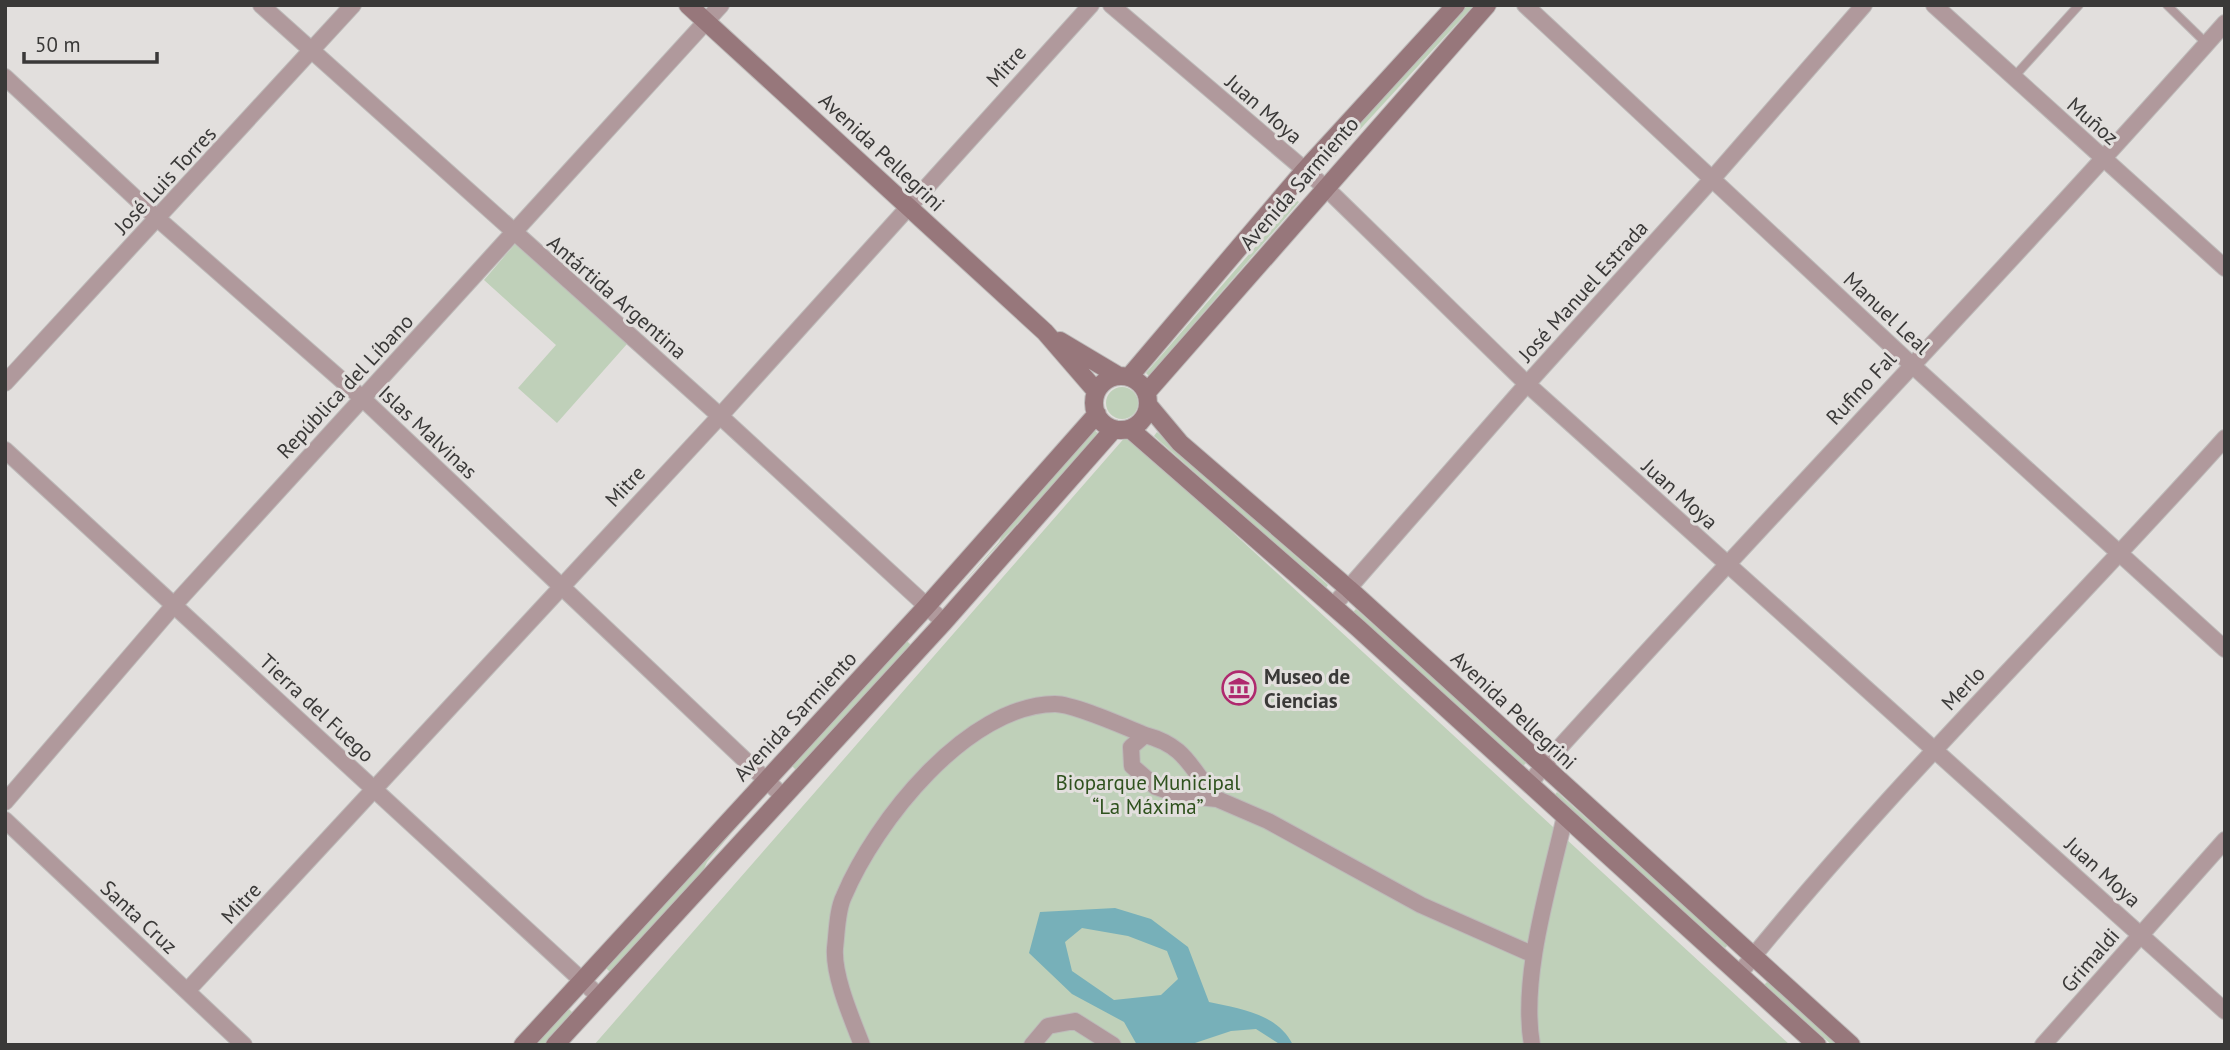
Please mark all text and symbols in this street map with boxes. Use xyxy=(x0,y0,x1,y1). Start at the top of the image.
scale bar xyxy=(24,21,158,65)
text: 50 m xyxy=(35,31,81,58)
street label: Mitre xyxy=(980,39,1032,93)
street label: Juan Moya xyxy=(1219,68,1308,150)
street label: Avenida Pellegrini xyxy=(814,87,950,217)
street label: Muñoz xyxy=(2062,91,2124,151)
street label: Avenida Sarmiento xyxy=(1234,111,1364,255)
street label: José Luis Torres xyxy=(107,120,222,240)
street label: José Manuel Estrada xyxy=(1512,215,1654,368)
street label: Antártida Argentina xyxy=(542,229,692,365)
street label: Manuel Leal xyxy=(1838,266,1936,360)
street label: República del Líbano xyxy=(271,308,419,464)
street label: Rufino Fal xyxy=(1820,346,1902,430)
street label: Islas Malvinas xyxy=(373,379,483,485)
street label: Juan Moya xyxy=(1636,452,1724,535)
street label: Mitre xyxy=(599,460,651,512)
street label: Avenida Sarmiento xyxy=(728,645,862,787)
street label: Avenida Pellegrini xyxy=(1446,645,1582,775)
street label: Tierra del Fuego xyxy=(254,648,380,768)
street label: Merlo xyxy=(1935,660,1991,716)
place label: Museo de Ciencias xyxy=(1264,663,1350,714)
museum icon: Museo de Ciencias xyxy=(1220,669,1258,707)
park label: Bioparque Municipal “La Máxima” xyxy=(1056,769,1241,820)
street label: Juan Moya xyxy=(2059,830,2147,913)
street label: Santa Cruz xyxy=(95,874,183,960)
street label: Mitre xyxy=(215,877,267,929)
street label: Grimaldi xyxy=(2055,922,2125,998)

